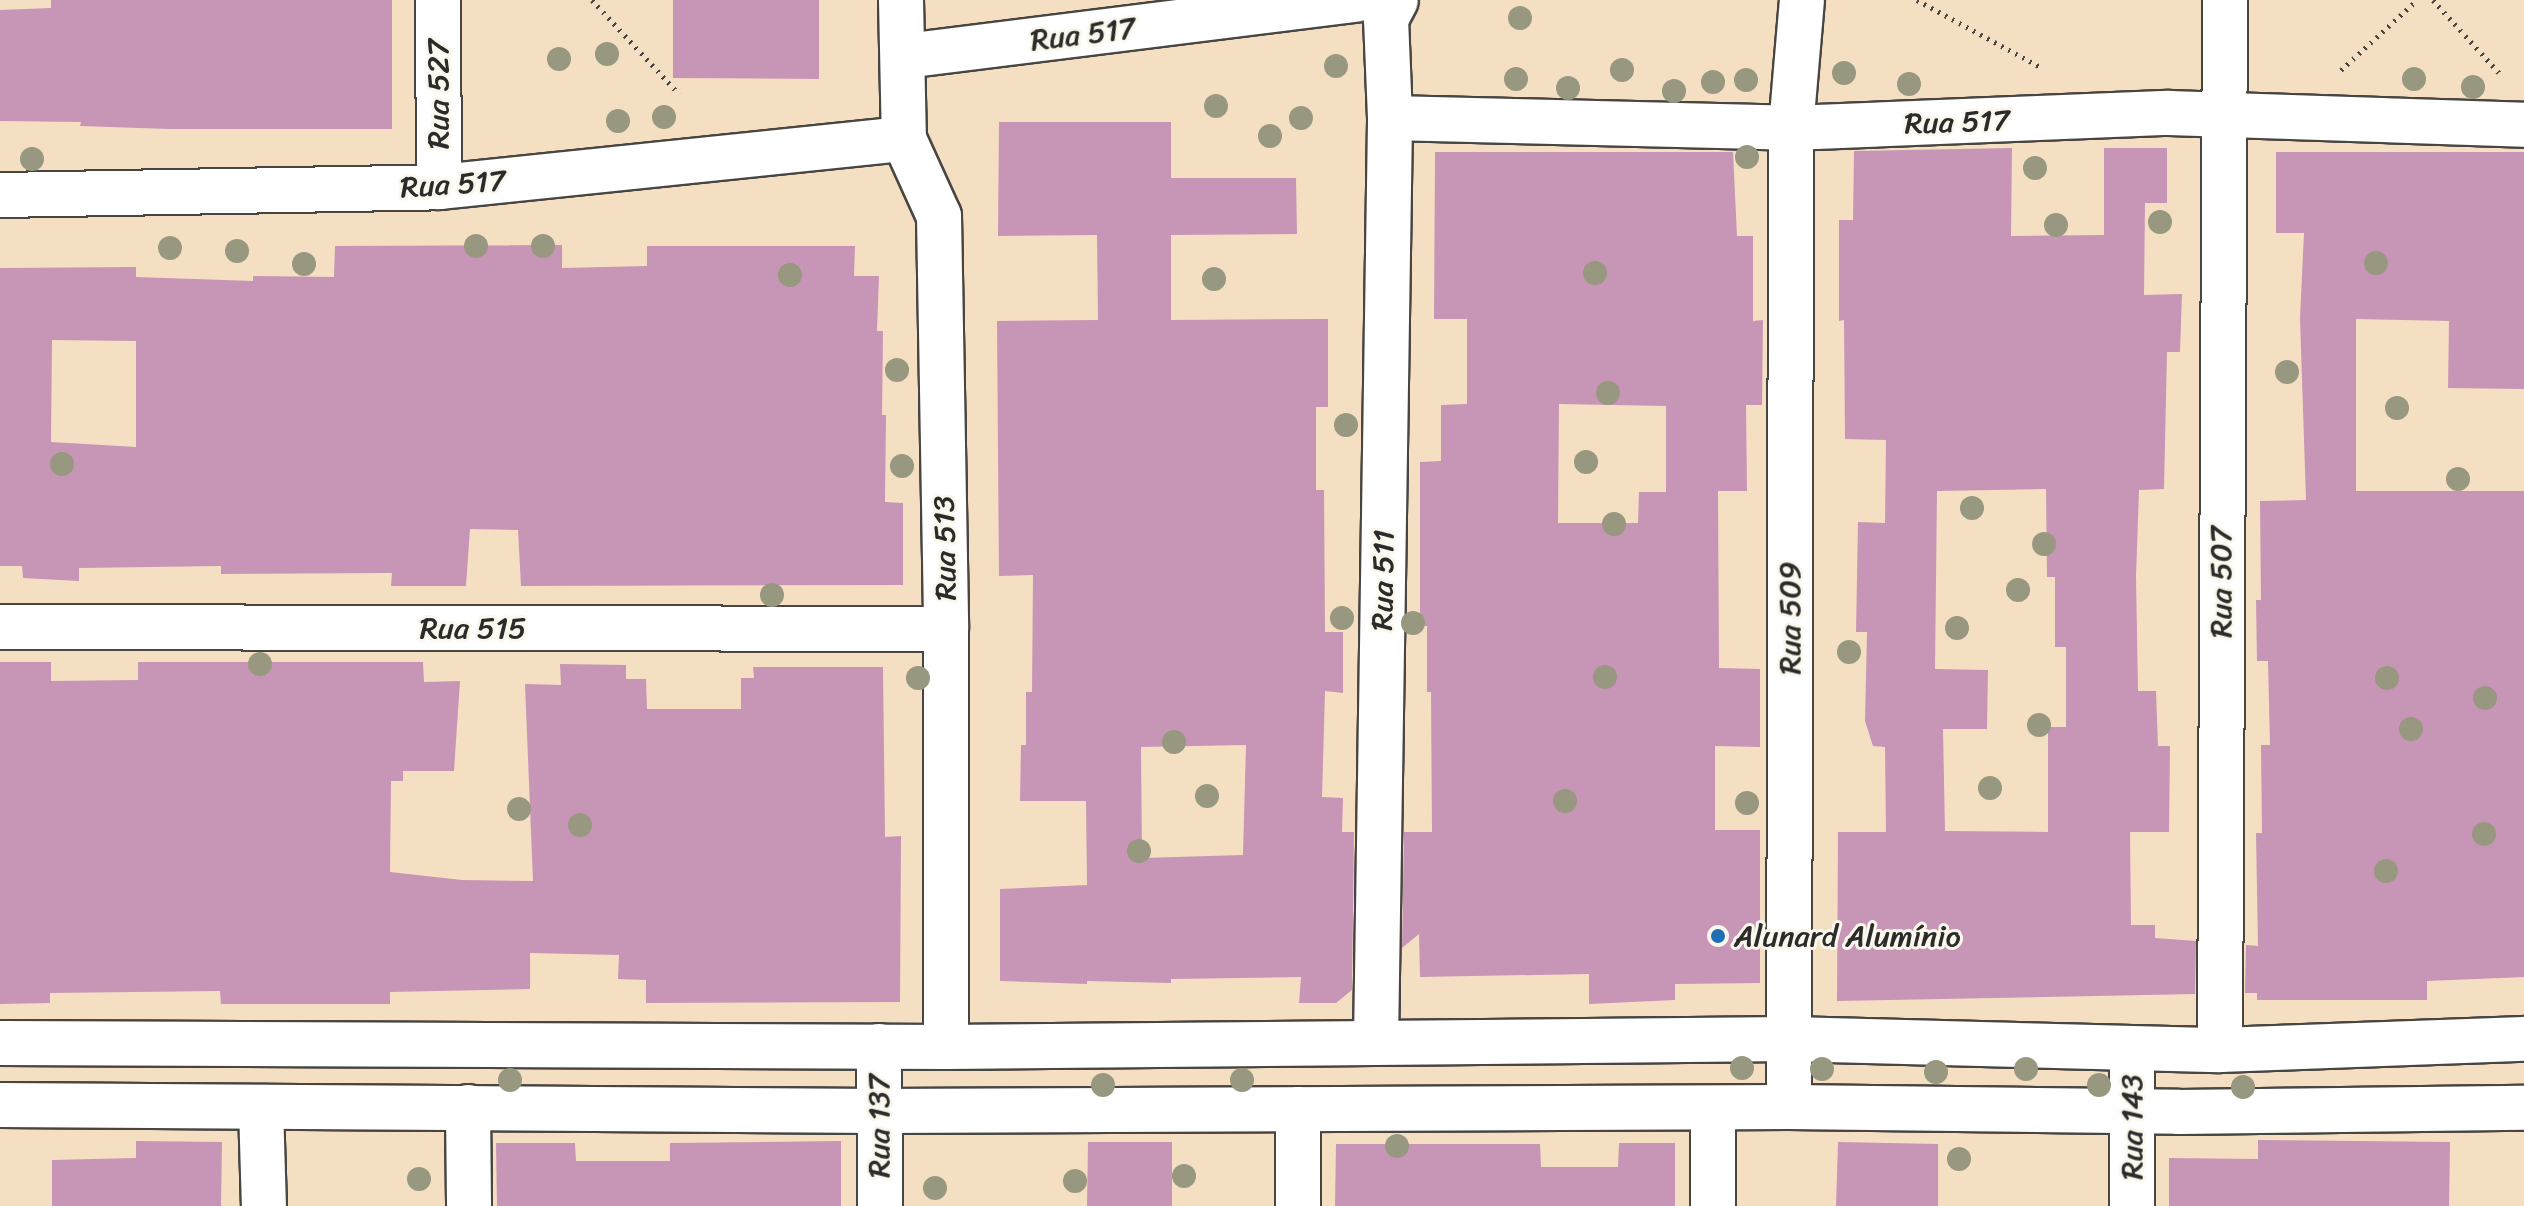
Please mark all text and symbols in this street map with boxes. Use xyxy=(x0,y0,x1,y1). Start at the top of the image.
street label: Rua 517 xyxy=(1028,10,1138,58)
street label: Rua 527 xyxy=(420,39,456,149)
street label: Rua 517 xyxy=(1904,102,2010,142)
street label: Rua 517 xyxy=(399,162,507,206)
street label: Rua 513 xyxy=(926,495,964,601)
street label: Rua 507 xyxy=(2203,526,2239,638)
street label: Rua 511 xyxy=(1364,529,1402,631)
street label: Rua 509 xyxy=(1772,562,1808,674)
street label: Rua 515 xyxy=(420,610,526,646)
place label: Alunard Alumínio xyxy=(1734,918,1960,954)
marker: Alunard Alumínio xyxy=(1709,927,1727,945)
street label: Rua 137 xyxy=(861,1074,897,1178)
street label: Rua 143 xyxy=(2114,1074,2150,1180)

